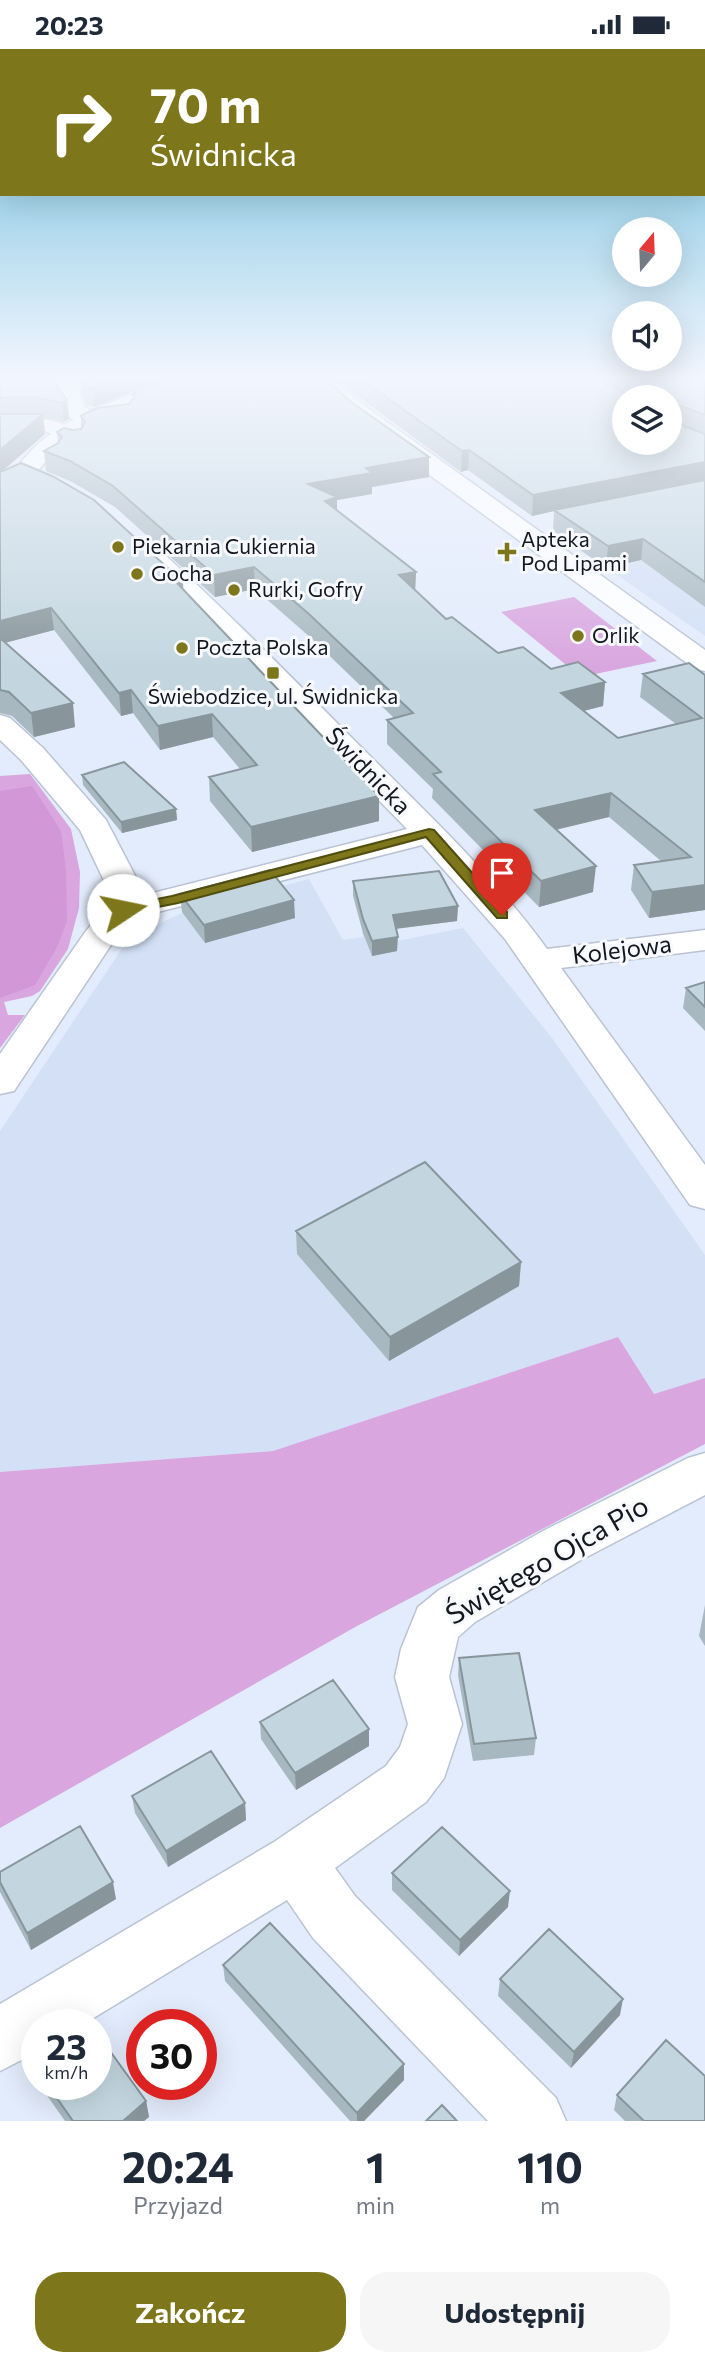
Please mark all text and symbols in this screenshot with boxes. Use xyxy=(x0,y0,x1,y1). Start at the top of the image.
text: 20:23 xyxy=(35,9,104,40)
text: 70 m xyxy=(150,73,261,133)
icon: right xyxy=(35,77,126,168)
text: Świdnicka xyxy=(150,133,297,173)
north arrow xyxy=(612,217,682,287)
map controls xyxy=(612,217,682,455)
button: sound xyxy=(612,301,682,371)
button: layers xyxy=(612,385,682,455)
place label: Apteka Pod Lipami xyxy=(521,526,627,575)
place label: Piekarnia Cukiernia xyxy=(132,533,316,558)
marker: Piekarnia Cukiernia xyxy=(110,539,126,555)
marker: Apteka Pod Lipami xyxy=(499,544,515,560)
place label: Gocha xyxy=(151,560,212,585)
marker: Gocha xyxy=(129,566,145,582)
place label: Rurki, Gofry xyxy=(248,576,363,601)
marker: Rurki, Gofry xyxy=(226,582,242,598)
place label: Orlik xyxy=(592,622,640,647)
marker: Orlik xyxy=(570,628,586,644)
place label: Poczta Polska xyxy=(196,634,328,659)
marker: Poczta Polska xyxy=(174,640,190,656)
marker: Świebodzice, ul. Świdnicka xyxy=(265,665,281,681)
place label: Świebodzice, ul. Świdnicka xyxy=(148,683,398,708)
street label: Świdnicka xyxy=(320,720,418,820)
pin xyxy=(472,843,532,915)
icon: arrive xyxy=(483,854,521,892)
position arrow xyxy=(86,873,160,947)
street label: Kolejowa xyxy=(570,928,673,969)
street label: Świętego Ojca Pio xyxy=(439,1487,654,1631)
speed limit sign: 30 xyxy=(126,2009,217,2100)
text: 23 xyxy=(46,2024,87,2067)
text: km/h xyxy=(45,2061,88,2083)
text: 20:24 xyxy=(122,2140,234,2192)
text: 1 xyxy=(366,2140,385,2192)
text: 110 xyxy=(517,2140,583,2192)
text: Przyjazd xyxy=(133,2191,223,2219)
text: min xyxy=(356,2191,395,2219)
text: m xyxy=(540,2191,560,2219)
button: Zakończ xyxy=(35,2272,346,2352)
button: Udostępnij xyxy=(360,2272,670,2352)

